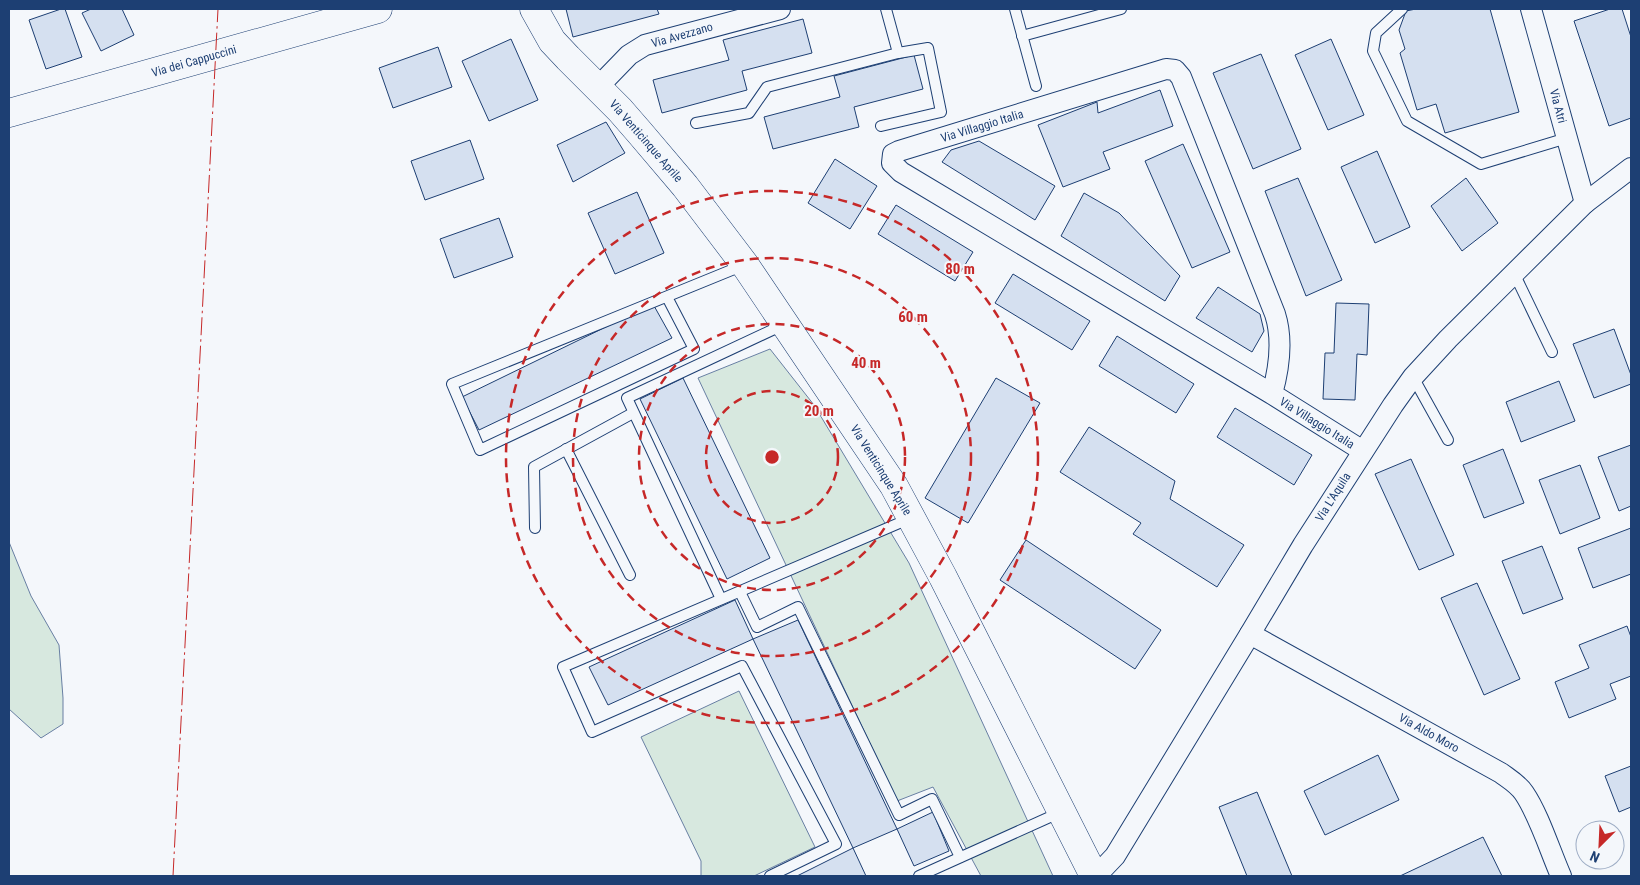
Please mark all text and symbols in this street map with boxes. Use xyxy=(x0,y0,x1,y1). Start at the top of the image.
street label: Via Avezzano xyxy=(650,20,714,50)
street label: Via dei Cappuccini xyxy=(150,42,238,80)
street label: Via Atri xyxy=(1547,87,1569,125)
street label: Via Venticinque Aprile xyxy=(607,97,686,185)
street label: Via Villaggio Italia xyxy=(939,107,1025,145)
text: 80 m xyxy=(945,260,975,278)
text: 60 m xyxy=(898,308,928,326)
text: 40 m xyxy=(851,354,881,372)
street label: Via Villaggio Italia xyxy=(1277,394,1357,452)
text: 20 m xyxy=(804,402,834,420)
street label: Via Venticinque Aprile xyxy=(847,422,915,518)
centre of rings xyxy=(763,448,781,466)
street label: Via L'Aquila xyxy=(1312,470,1354,524)
street label: Via Aldo Moro xyxy=(1396,711,1462,755)
north arrow xyxy=(1575,820,1625,870)
text: N xyxy=(1588,848,1602,866)

